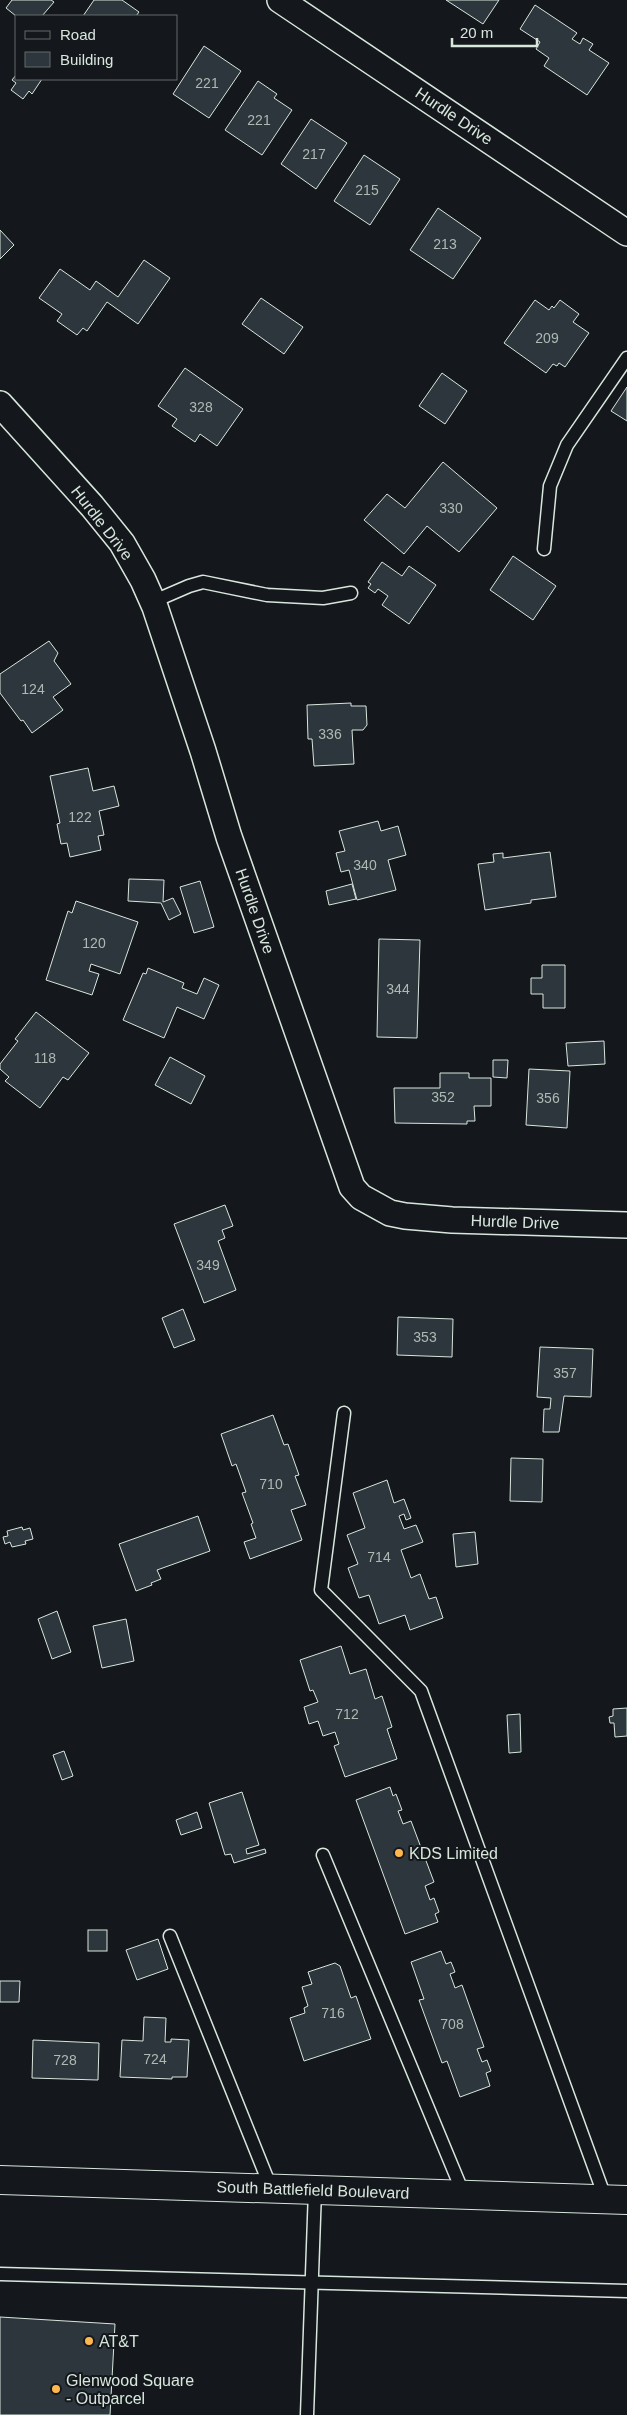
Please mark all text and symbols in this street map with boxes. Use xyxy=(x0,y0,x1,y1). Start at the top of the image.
legend xyxy=(15,15,178,80)
scale bar xyxy=(452,15,537,47)
text: 20 m xyxy=(460,24,493,41)
text: Road xyxy=(60,26,96,43)
text: Building xyxy=(60,51,113,68)
house number: 221 xyxy=(195,75,219,91)
street label: Hurdle Drive xyxy=(412,84,496,148)
house number: 221 xyxy=(247,112,271,128)
house number: 217 xyxy=(302,146,326,162)
house number: 215 xyxy=(355,182,379,198)
house number: 213 xyxy=(433,236,457,252)
house number: 209 xyxy=(535,330,559,346)
house number: 328 xyxy=(189,399,213,415)
street label: Hurdle Drive xyxy=(68,483,136,563)
house number: 330 xyxy=(439,500,463,516)
house number: 124 xyxy=(21,681,45,697)
house number: 336 xyxy=(318,726,342,742)
house number: 122 xyxy=(68,809,92,825)
house number: 340 xyxy=(353,857,377,873)
street label: Hurdle Drive xyxy=(232,866,278,956)
house number: 120 xyxy=(82,935,106,951)
house number: 344 xyxy=(386,981,410,997)
house number: 118 xyxy=(34,1050,56,1066)
house number: 352 xyxy=(431,1089,455,1105)
house number: 356 xyxy=(536,1090,560,1106)
street label: Hurdle Drive xyxy=(470,1212,560,1232)
house number: 349 xyxy=(196,1257,220,1273)
house number: 353 xyxy=(413,1329,437,1345)
house number: 357 xyxy=(553,1365,577,1381)
house number: 710 xyxy=(259,1476,283,1492)
house number: 714 xyxy=(367,1549,391,1565)
house number: 712 xyxy=(335,1706,359,1722)
place label: KDS Limited xyxy=(409,1845,498,1862)
marker: KDS Limited xyxy=(393,1847,405,1859)
house number: 716 xyxy=(321,2005,345,2021)
house number: 708 xyxy=(440,2016,464,2032)
house number: 724 xyxy=(143,2051,167,2067)
house number: 728 xyxy=(53,2052,77,2068)
street label: South Battlefield Boulevard xyxy=(216,2178,410,2202)
place label: AT&T xyxy=(99,2333,139,2350)
marker: AT&T xyxy=(83,2335,95,2347)
place label: Glenwood Square - Outparcel xyxy=(66,2372,194,2407)
marker: Glenwood Square - Outparcel xyxy=(50,2383,62,2395)

